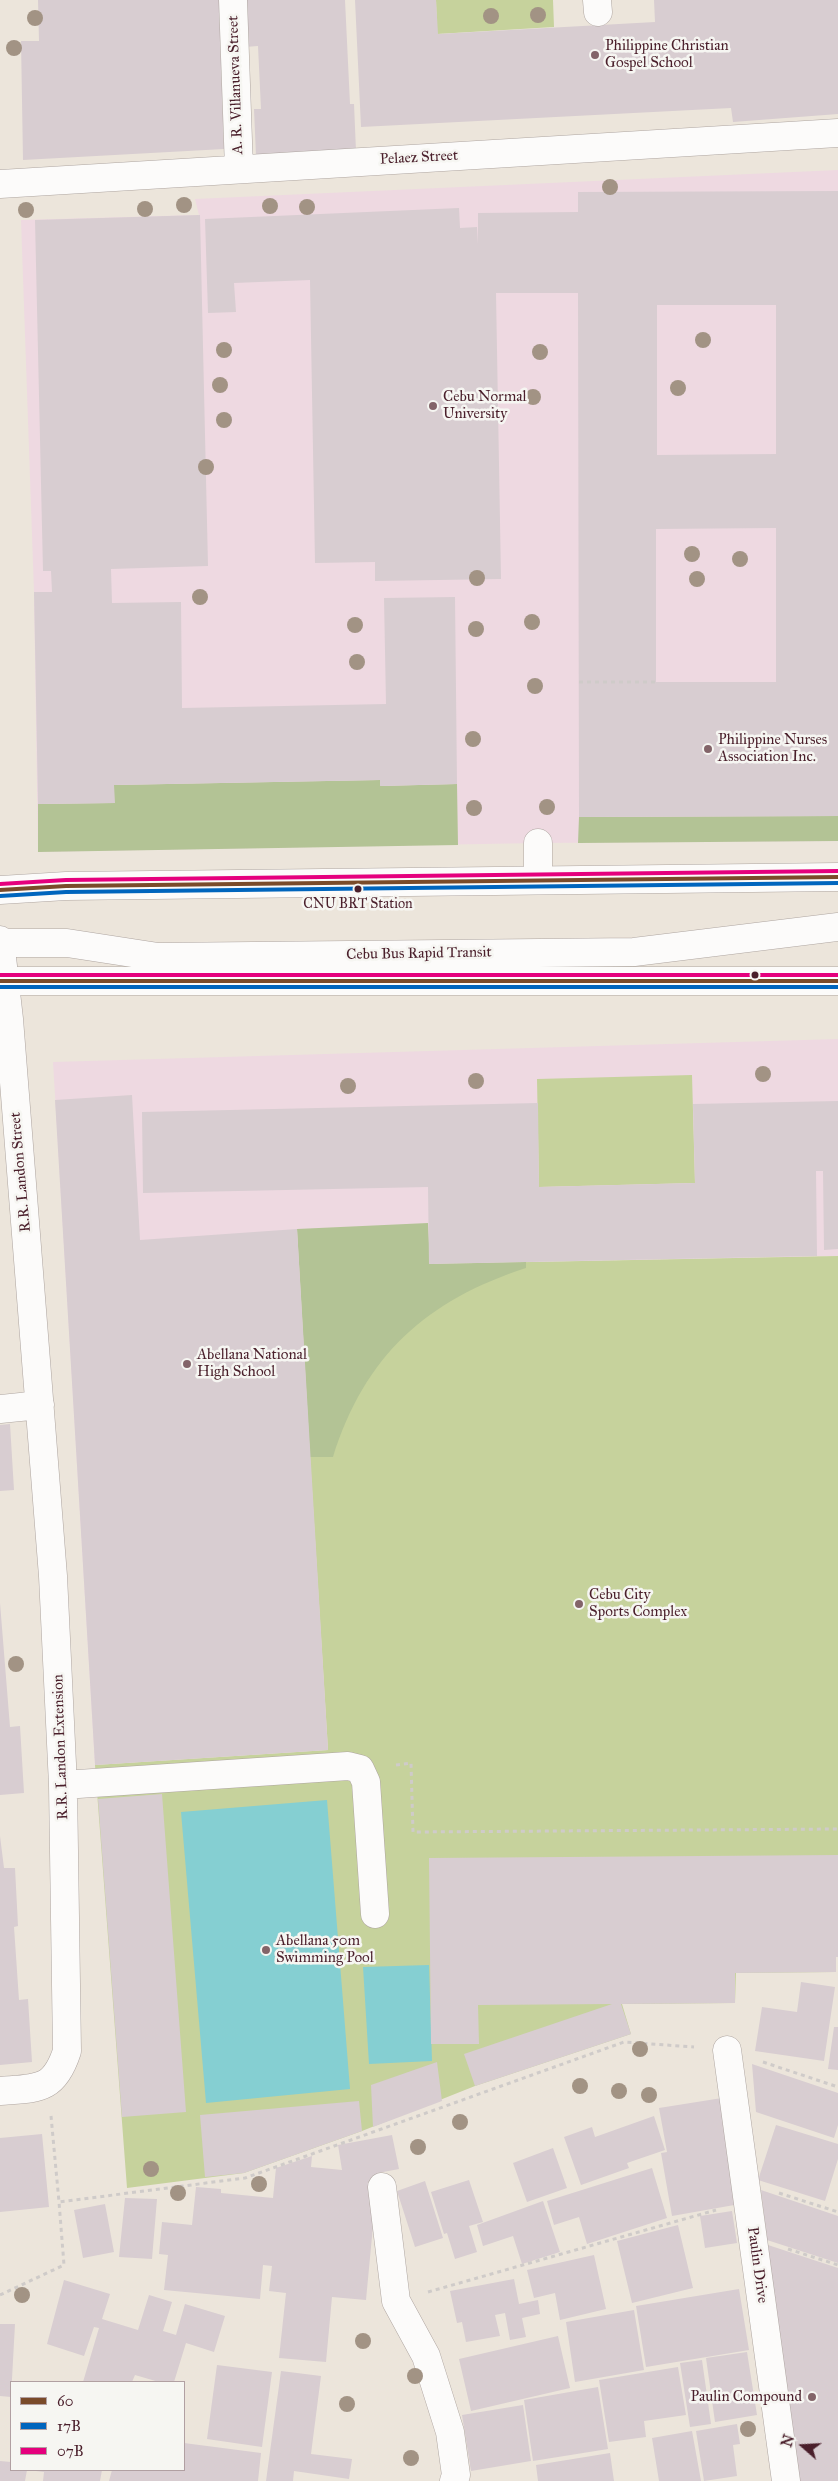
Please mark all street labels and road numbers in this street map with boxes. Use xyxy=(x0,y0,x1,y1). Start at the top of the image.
street label: A. R. Villanueva Street xyxy=(225,15,247,155)
street label: Pelaez Street xyxy=(379,147,459,169)
street label: Cebu Bus Rapid Transit xyxy=(346,944,492,964)
street label: R.R. Landon Street xyxy=(7,1111,35,1233)
street label: R.R. Landon Extension xyxy=(49,1674,73,1820)
street label: Paulin Drive xyxy=(743,2226,771,2304)

